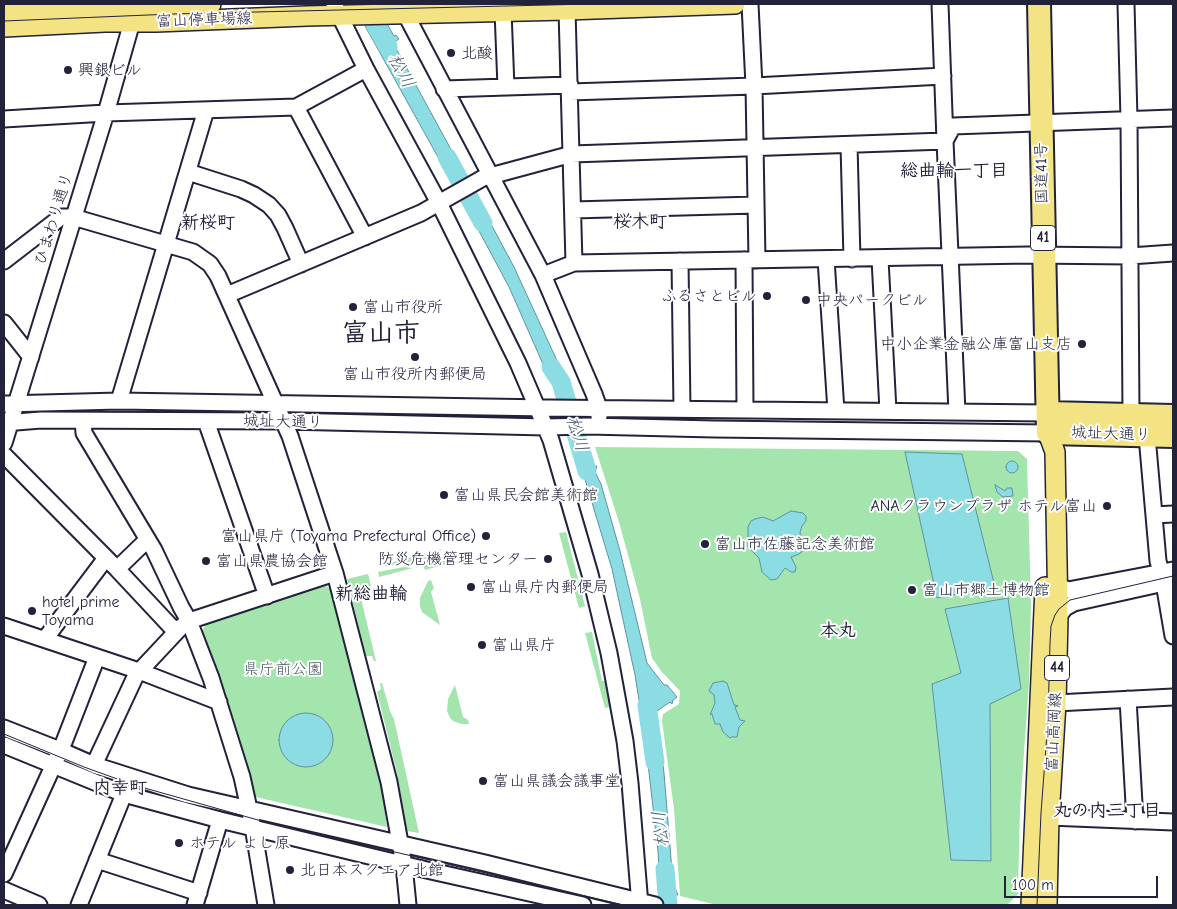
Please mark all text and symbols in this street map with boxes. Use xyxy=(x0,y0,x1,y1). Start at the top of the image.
street label: 富山停車場線 xyxy=(156,9,252,31)
place label: 北酸 xyxy=(461,43,493,63)
marker: 北酸 xyxy=(445,47,457,59)
water label: 松川 xyxy=(383,50,419,92)
place label: 興銀ビル xyxy=(78,60,142,80)
marker: 興銀ビル xyxy=(62,64,74,76)
street label: 国道41号 xyxy=(1032,142,1052,204)
district label: 総曲輪一丁目 xyxy=(900,160,1008,182)
street label: ひまわり通り xyxy=(31,170,77,268)
district label: 桜木町 xyxy=(613,211,667,233)
district label: 新桜町 xyxy=(181,212,235,234)
road number: 41 xyxy=(1030,226,1056,250)
place label: ふるさとビル xyxy=(661,286,757,306)
marker: ふるさとビル xyxy=(761,290,773,302)
place label: 中央パークビル xyxy=(816,290,928,310)
marker: 中央パークビル xyxy=(800,294,812,306)
place label: 富山市役所 xyxy=(363,297,443,317)
marker: 富山市役所 xyxy=(347,301,359,313)
district label: 富山市 xyxy=(342,318,420,350)
place label: 中小企業金融公庫富山支店 xyxy=(880,334,1072,354)
marker: 中小企業金融公庫富山支店 xyxy=(1076,338,1088,350)
marker: 富山市役所内郵便局 xyxy=(409,351,421,363)
place label: 富山市役所内郵便局 xyxy=(343,364,487,384)
street label: 城址大通り xyxy=(243,412,323,432)
water label: 松川 xyxy=(561,414,593,454)
street label: 城址大通り xyxy=(1071,423,1151,445)
place label: 富山県民会館美術館 xyxy=(454,485,598,505)
marker: 富山県民会館美術館 xyxy=(438,489,450,501)
place label: ANAクラウンプラザ ホテル富山 xyxy=(871,496,1097,516)
marker: ANAクラウンプラザ ホテル富山 xyxy=(1101,500,1113,512)
place label: 富山県庁 (Toyama Prefectural Office) xyxy=(221,526,476,546)
marker: 富山県庁 (Toyama Prefectural Office) xyxy=(480,530,492,542)
place label: 富山市佐藤記念美術館 xyxy=(715,534,875,554)
marker: 富山市佐藤記念美術館 xyxy=(699,538,711,550)
place label: 防災危機管理センター xyxy=(378,549,538,569)
place label: 富山県農協会館 xyxy=(216,551,328,571)
marker: 防災危機管理センター xyxy=(542,553,554,565)
marker: 富山県農協会館 xyxy=(200,555,212,567)
place label: 富山県庁内郵便局 xyxy=(481,577,609,597)
place label: 富山市郷土博物館 xyxy=(922,580,1050,600)
marker: 富山県庁内郵便局 xyxy=(465,581,477,593)
district label: 新総曲輪 xyxy=(335,583,407,605)
marker: 富山市郷土博物館 xyxy=(906,584,918,596)
place label: hotel prime Toyama xyxy=(42,592,120,630)
marker: hotel prime Toyama xyxy=(26,605,38,617)
district label: 本丸 xyxy=(820,620,856,642)
place label: 富山県庁 xyxy=(492,635,556,655)
marker: 富山県庁 xyxy=(476,639,488,651)
road number: 44 xyxy=(1044,656,1070,680)
park label: 県庁前公園 xyxy=(243,659,323,679)
street label: 富山高岡線 xyxy=(1042,692,1066,772)
place label: 富山県議会議事堂 xyxy=(493,771,621,791)
marker: 富山県議会議事堂 xyxy=(477,775,489,787)
district label: 内幸町 xyxy=(93,777,147,799)
district label: 丸の内三丁目 xyxy=(1053,800,1161,822)
water label: 松川 xyxy=(648,810,674,848)
place label: ホテル よし原 xyxy=(189,833,290,853)
marker: ホテル よし原 xyxy=(173,837,185,849)
place label: 北日本スクエア北館 xyxy=(300,860,444,880)
marker: 北日本スクエア北館 xyxy=(284,864,296,876)
scale bar xyxy=(1007,866,1161,898)
text: 100 m xyxy=(1012,876,1054,894)

